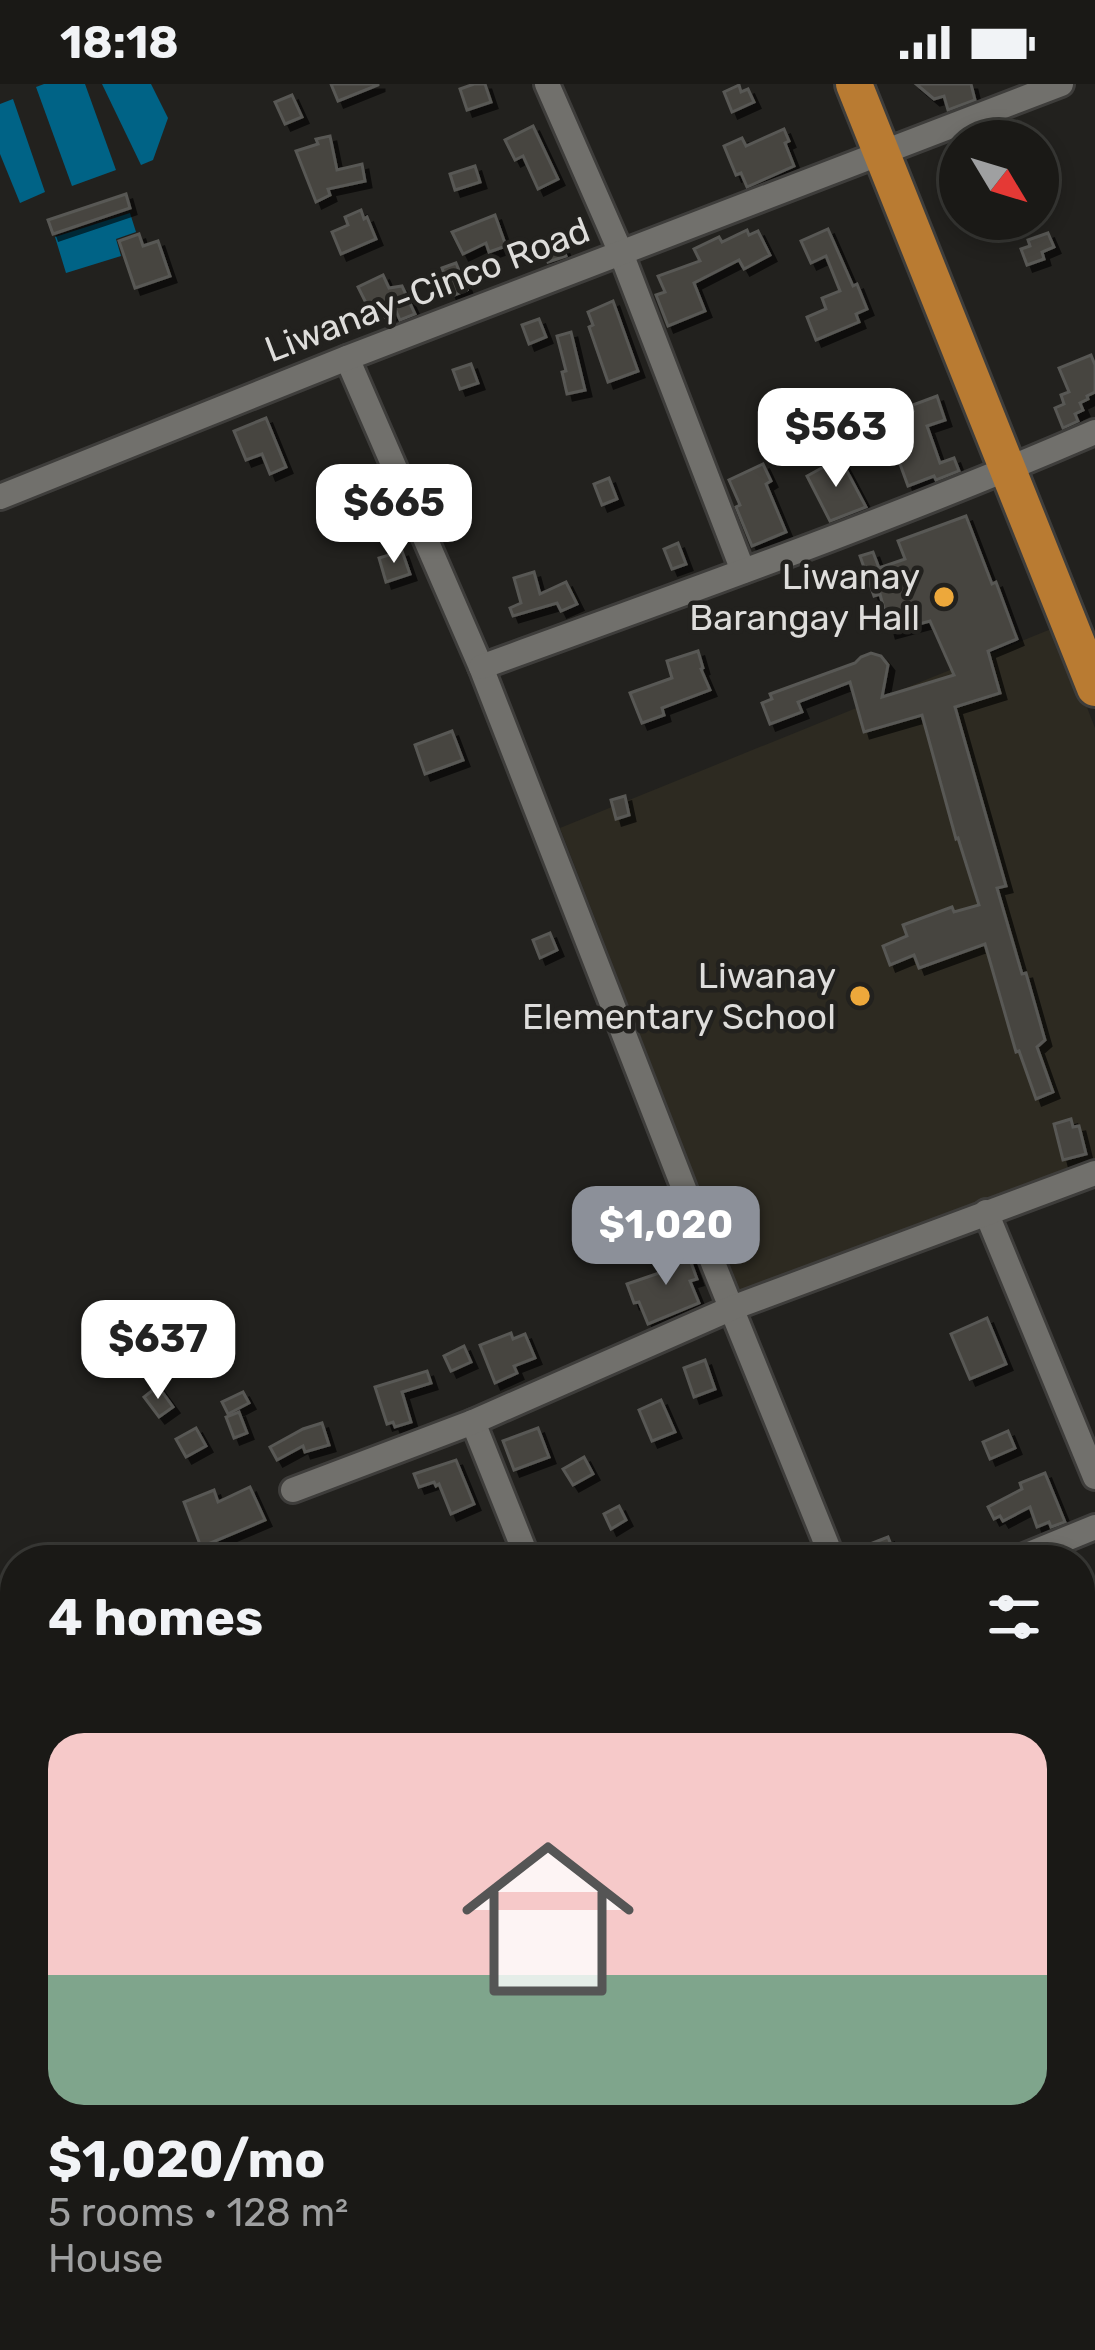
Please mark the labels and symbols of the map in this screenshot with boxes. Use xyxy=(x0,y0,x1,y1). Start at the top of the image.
north arrow xyxy=(939,120,1059,240)
street label: Liwanay-Cinco Road xyxy=(259,208,596,371)
pin: $563 xyxy=(765,388,907,490)
pin: $665 xyxy=(323,464,465,566)
place label: Liwanay Barangay Hall xyxy=(689,555,920,639)
marker: Liwanay Barangay Hall xyxy=(931,584,957,610)
place label: Liwanay Elementary School xyxy=(522,954,836,1038)
marker: Liwanay Elementary School xyxy=(847,983,873,1009)
pin: $1,020 xyxy=(568,1186,764,1288)
pin: $637 xyxy=(87,1300,229,1402)

